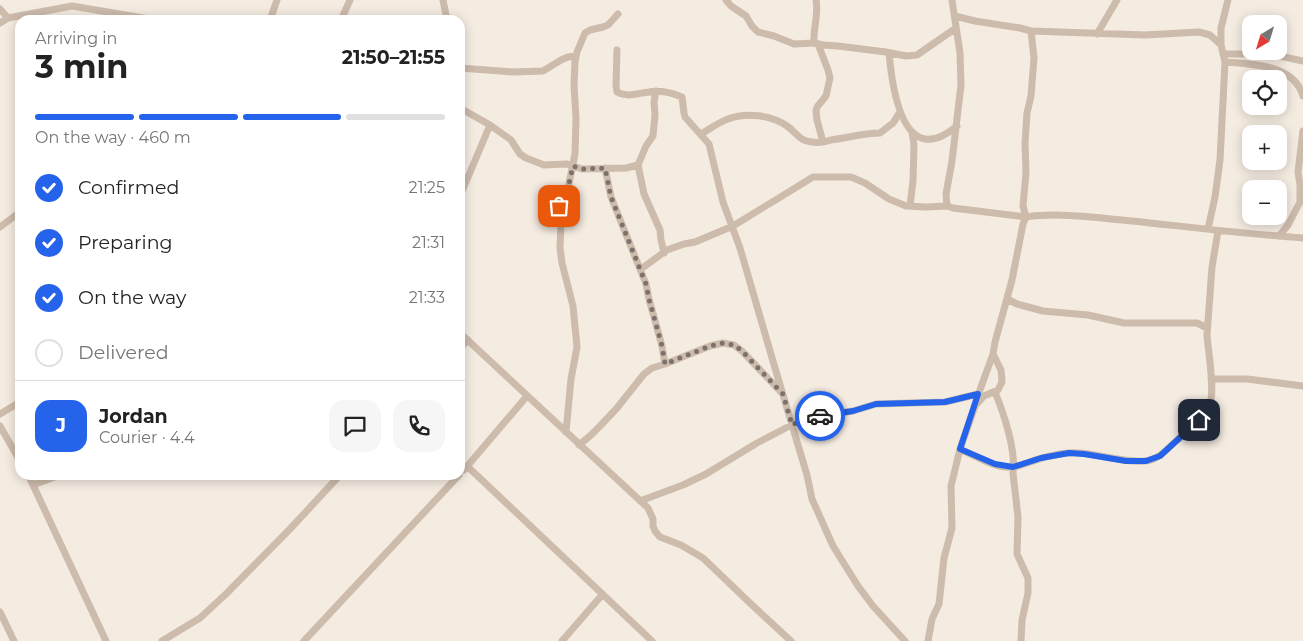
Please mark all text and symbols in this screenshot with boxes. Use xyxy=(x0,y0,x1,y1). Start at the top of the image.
north arrow xyxy=(1242,15,1288,60)
map controls xyxy=(1242,15,1287,225)
text: Arriving in xyxy=(35,29,117,48)
text: 21:50–21:55 xyxy=(342,46,445,69)
text: 3 min xyxy=(35,47,128,86)
button: locate xyxy=(1242,70,1287,115)
button: + xyxy=(1242,125,1287,170)
text: On the way · 460 m xyxy=(35,128,191,147)
icon: check xyxy=(35,174,63,202)
text: Confirmed xyxy=(78,176,179,199)
text: 21:25 xyxy=(409,178,445,197)
button: − xyxy=(1242,180,1287,225)
pin xyxy=(538,185,580,227)
icon: bag xyxy=(545,192,573,220)
icon: check xyxy=(35,229,63,257)
text: Preparing xyxy=(78,231,173,254)
text: 21:31 xyxy=(412,233,445,252)
icon: check xyxy=(35,284,63,312)
text: On the way xyxy=(78,286,186,309)
text: 21:33 xyxy=(409,288,445,307)
text: Delivered xyxy=(78,341,169,364)
courier xyxy=(795,391,845,441)
pin xyxy=(1178,399,1220,441)
button: chat xyxy=(329,400,381,452)
button: phone xyxy=(393,400,445,452)
icon: car xyxy=(806,402,834,430)
text: Jordan xyxy=(99,405,168,428)
icon: home xyxy=(1185,406,1213,434)
text: J xyxy=(56,414,66,437)
text: Courier · 4.4 xyxy=(99,428,195,447)

